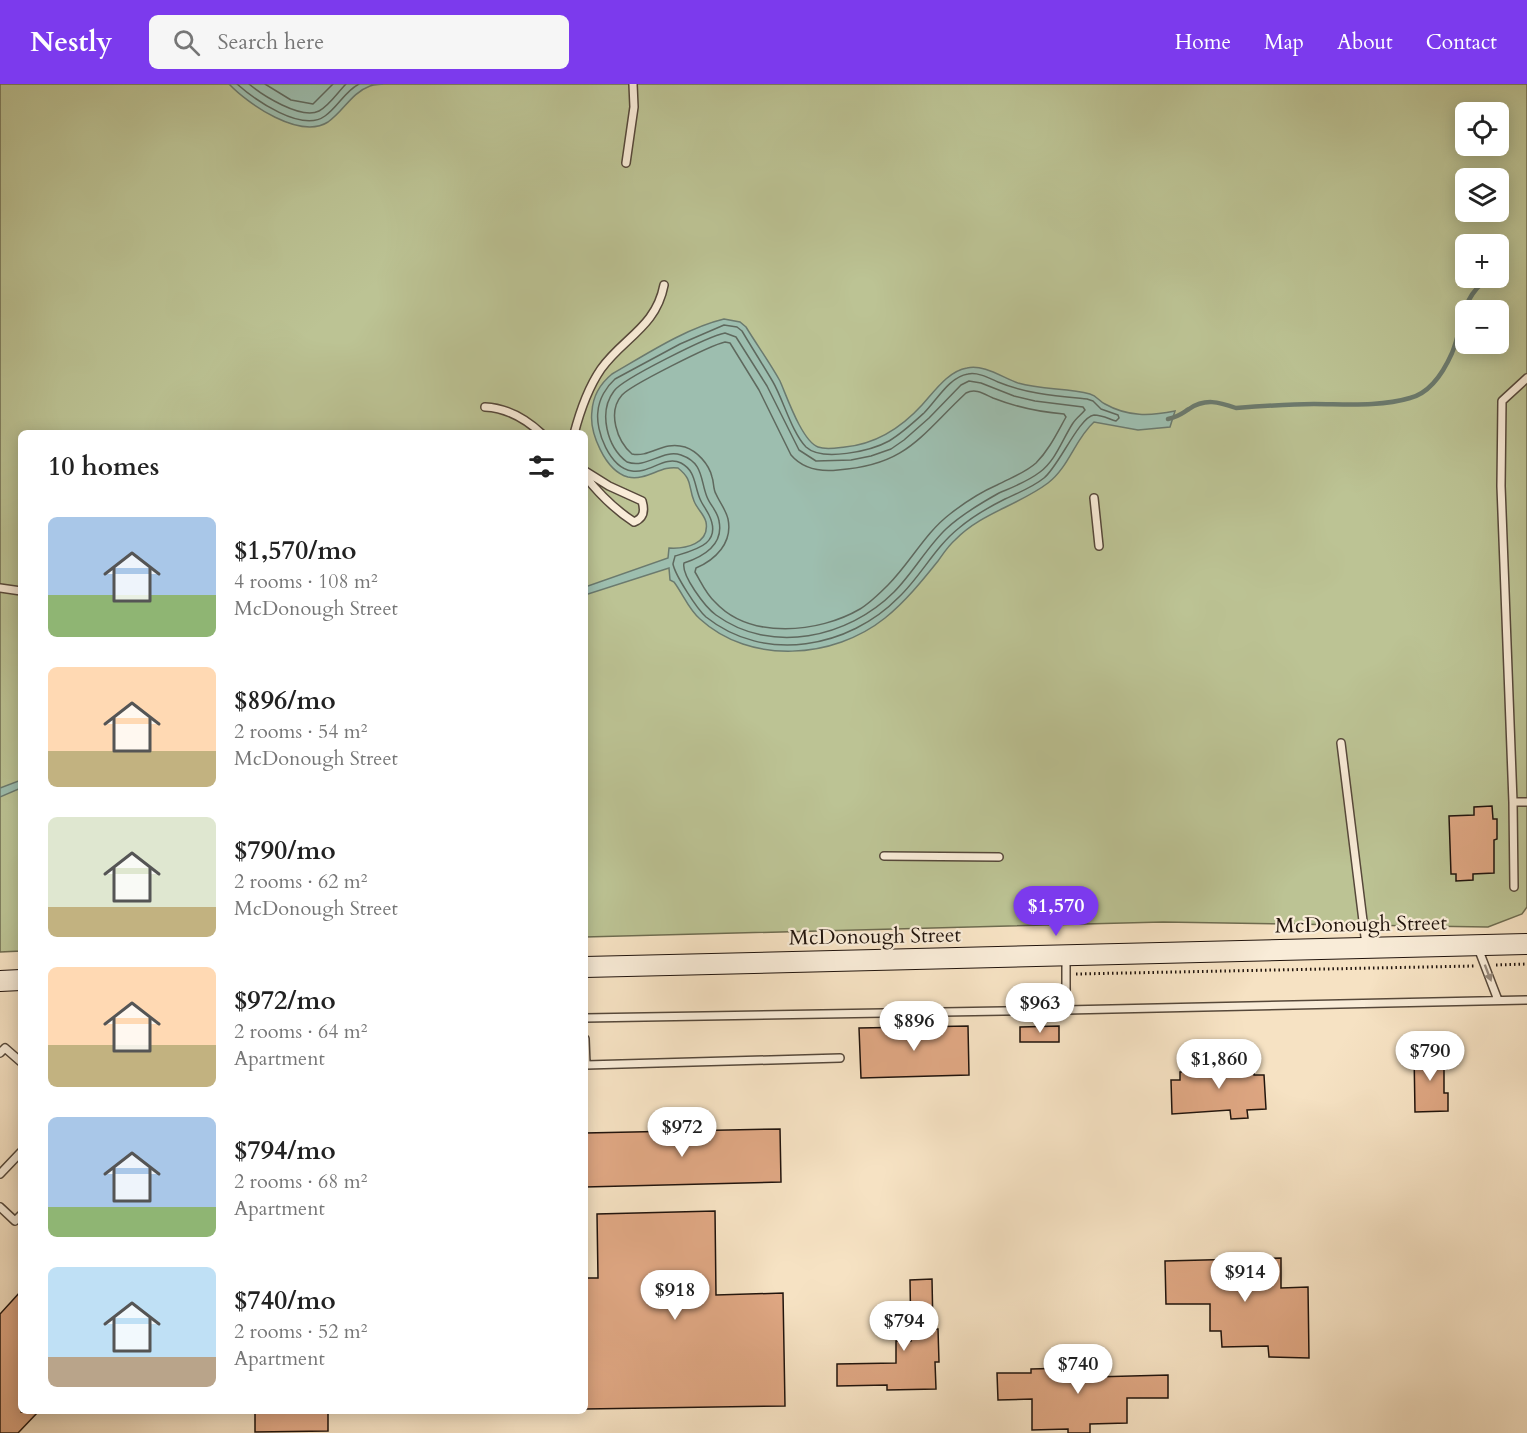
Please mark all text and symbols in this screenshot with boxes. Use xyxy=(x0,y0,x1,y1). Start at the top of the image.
search box xyxy=(149,15,569,69)
text: Nestly xyxy=(30,23,113,61)
icon: search xyxy=(170,26,203,59)
text: Search here xyxy=(218,27,324,57)
text: Home xyxy=(1175,28,1231,57)
text: Map xyxy=(1264,28,1304,57)
text: About xyxy=(1337,28,1393,57)
text: Contact xyxy=(1426,28,1497,57)
map controls xyxy=(1455,102,1509,354)
button: locate xyxy=(1455,102,1509,156)
button: layers xyxy=(1455,168,1509,222)
button: + xyxy=(1455,234,1509,288)
button: − xyxy=(1455,300,1509,354)
text: 10 homes xyxy=(48,449,159,484)
icon: filters xyxy=(525,450,558,483)
text: $1,570/mo xyxy=(234,533,357,568)
icon: home xyxy=(96,541,168,613)
text: 4 rooms · 108 m² xyxy=(234,568,378,595)
text: McDonough Street xyxy=(234,595,398,622)
text: $896/mo xyxy=(234,683,336,718)
icon: home xyxy=(96,691,168,763)
text: 2 rooms · 54 m² xyxy=(234,718,367,745)
text: McDonough Street xyxy=(234,745,398,772)
text: $790/mo xyxy=(234,833,336,868)
icon: home xyxy=(96,841,168,913)
text: 2 rooms · 62 m² xyxy=(234,868,367,895)
pin: $1,570 xyxy=(1007,886,1105,937)
text: $1,570 xyxy=(1027,892,1085,919)
text: McDonough Street xyxy=(234,895,398,922)
street label: McDonough Street xyxy=(1275,908,1448,940)
street label: McDonough Street xyxy=(789,920,962,952)
one-way arrow xyxy=(1484,964,1493,982)
text: $972/mo xyxy=(234,983,336,1018)
pin: $963 xyxy=(1004,983,1076,1034)
text: $963 xyxy=(1020,989,1060,1016)
icon: home xyxy=(96,991,168,1063)
pin: $896 xyxy=(878,1001,950,1052)
text: $896 xyxy=(894,1007,934,1034)
text: 2 rooms · 64 m² xyxy=(234,1018,367,1045)
pin: $790 xyxy=(1394,1031,1466,1082)
text: $790 xyxy=(1410,1037,1450,1064)
pin: $1,860 xyxy=(1170,1039,1268,1090)
text: Apartment xyxy=(234,1045,325,1072)
text: $1,860 xyxy=(1190,1045,1248,1072)
pin: $972 xyxy=(646,1107,718,1158)
text: $972 xyxy=(662,1113,702,1140)
text: $794/mo xyxy=(234,1133,336,1168)
icon: home xyxy=(96,1141,168,1213)
text: 2 rooms · 68 m² xyxy=(234,1168,367,1195)
text: Apartment xyxy=(234,1195,325,1222)
pin: $914 xyxy=(1209,1252,1281,1303)
text: $914 xyxy=(1225,1258,1265,1285)
pin: $918 xyxy=(639,1270,711,1321)
text: $918 xyxy=(655,1276,695,1303)
text: $740/mo xyxy=(234,1283,336,1318)
icon: home xyxy=(96,1291,168,1363)
pin: $794 xyxy=(868,1301,940,1352)
text: $794 xyxy=(884,1307,924,1334)
text: 2 rooms · 52 m² xyxy=(234,1318,367,1345)
pin: $740 xyxy=(1042,1344,1114,1395)
text: Apartment xyxy=(234,1345,325,1372)
text: $740 xyxy=(1058,1350,1098,1377)

